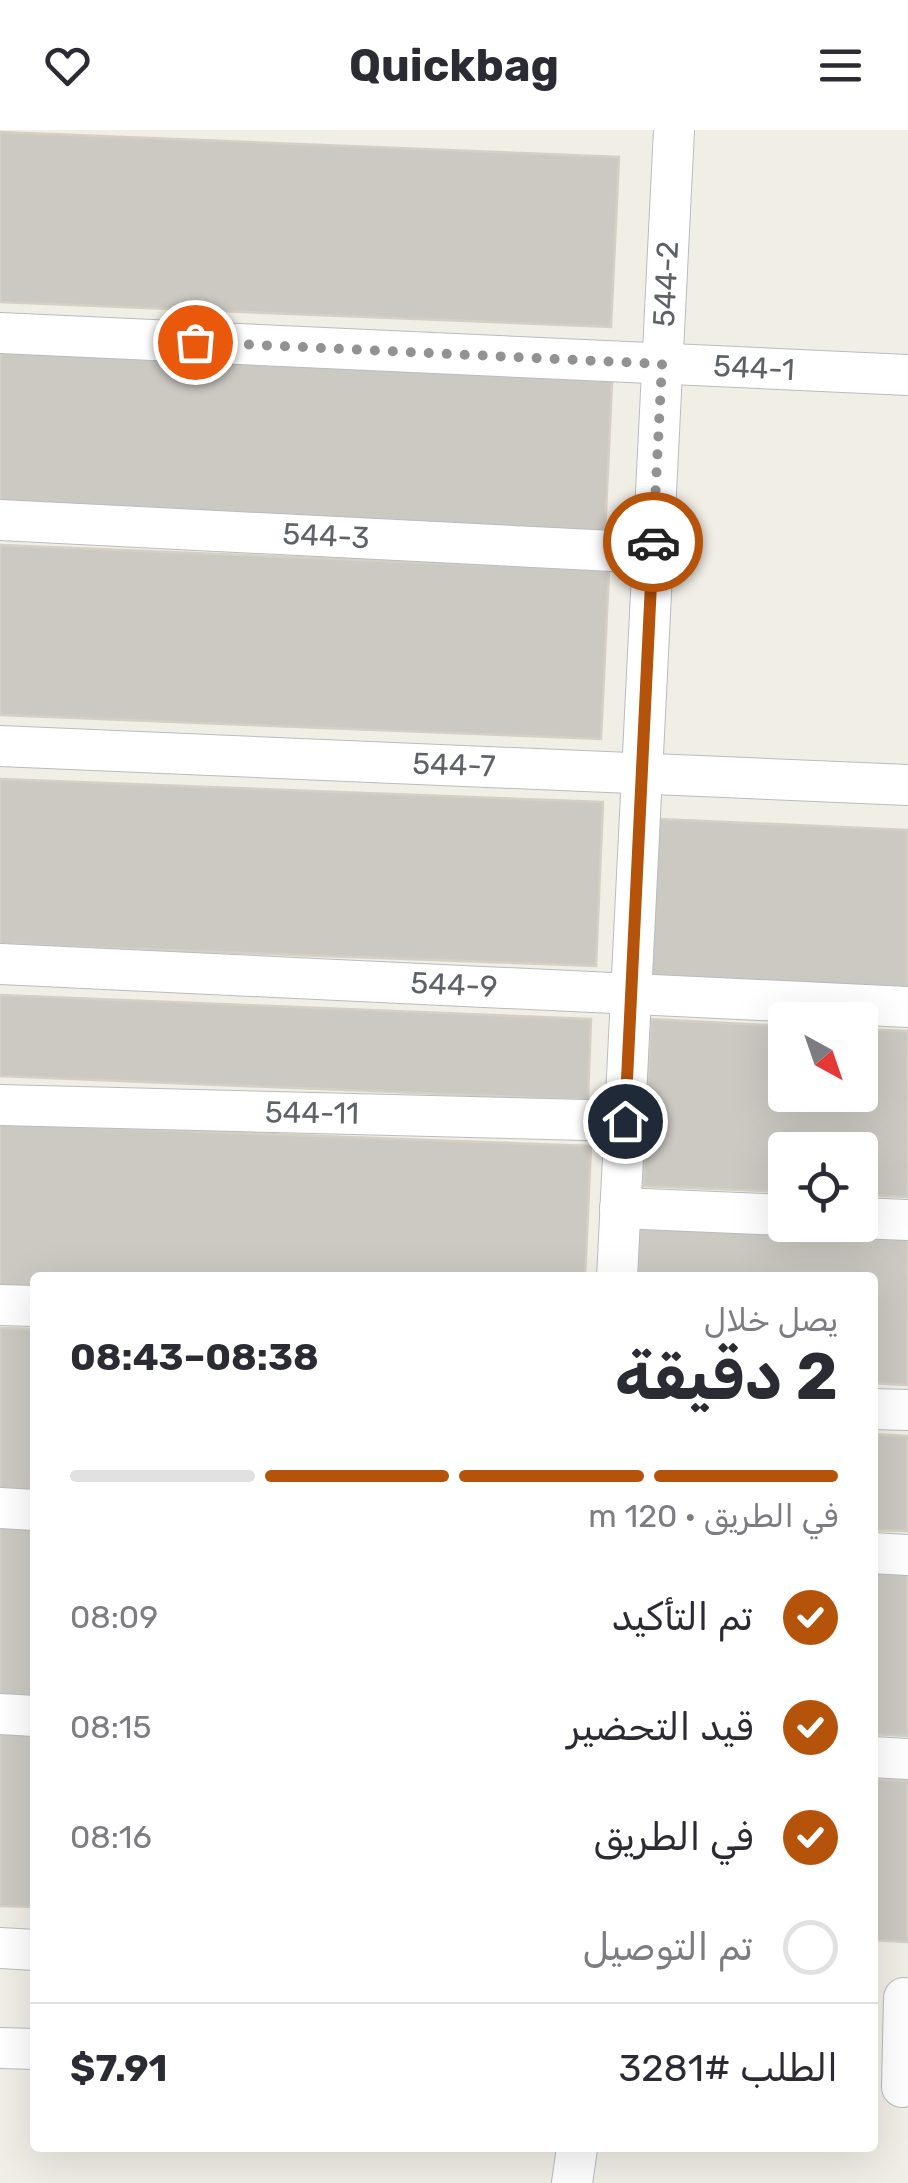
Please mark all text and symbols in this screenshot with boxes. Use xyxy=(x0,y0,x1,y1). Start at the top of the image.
icon: heart xyxy=(40,38,95,93)
icon: menu xyxy=(813,38,868,93)
text: Quickbag xyxy=(349,39,559,92)
street label: 544-2 xyxy=(646,240,686,328)
pin xyxy=(153,300,238,385)
icon: bag xyxy=(168,315,223,370)
street label: 544-1 xyxy=(712,348,796,388)
courier xyxy=(603,492,703,592)
icon: car xyxy=(626,515,681,570)
street label: 544-3 xyxy=(282,516,370,556)
street label: 544-7 xyxy=(412,746,496,784)
street label: 544-9 xyxy=(410,965,498,1005)
north arrow xyxy=(768,1002,878,1112)
map controls xyxy=(768,1002,878,1242)
pin xyxy=(583,1079,668,1164)
street label: 544-11 xyxy=(265,1094,359,1132)
icon: home xyxy=(598,1094,653,1149)
button: locate xyxy=(768,1132,878,1242)
text: يصل خلال xyxy=(704,1301,838,1339)
text: 08:38–08:43 xyxy=(70,1334,319,1380)
text: 2 دقيقة xyxy=(615,1338,838,1415)
text: في الطريق · 120 m xyxy=(588,1497,838,1535)
icon: check xyxy=(783,1590,838,1645)
text: تم التأكيد xyxy=(611,1594,753,1640)
text: 08:09 xyxy=(70,1598,158,1636)
icon: check xyxy=(783,1700,838,1755)
text: قيد التحضير xyxy=(567,1704,753,1750)
text: 08:15 xyxy=(70,1708,152,1746)
icon: check xyxy=(783,1810,838,1865)
text: في الطريق xyxy=(593,1814,753,1860)
text: 08:16 xyxy=(70,1818,152,1856)
text: تم التوصيل xyxy=(583,1924,753,1970)
text: $7.91 xyxy=(70,2045,168,2091)
text: الطلب #3281 xyxy=(618,2045,838,2091)

